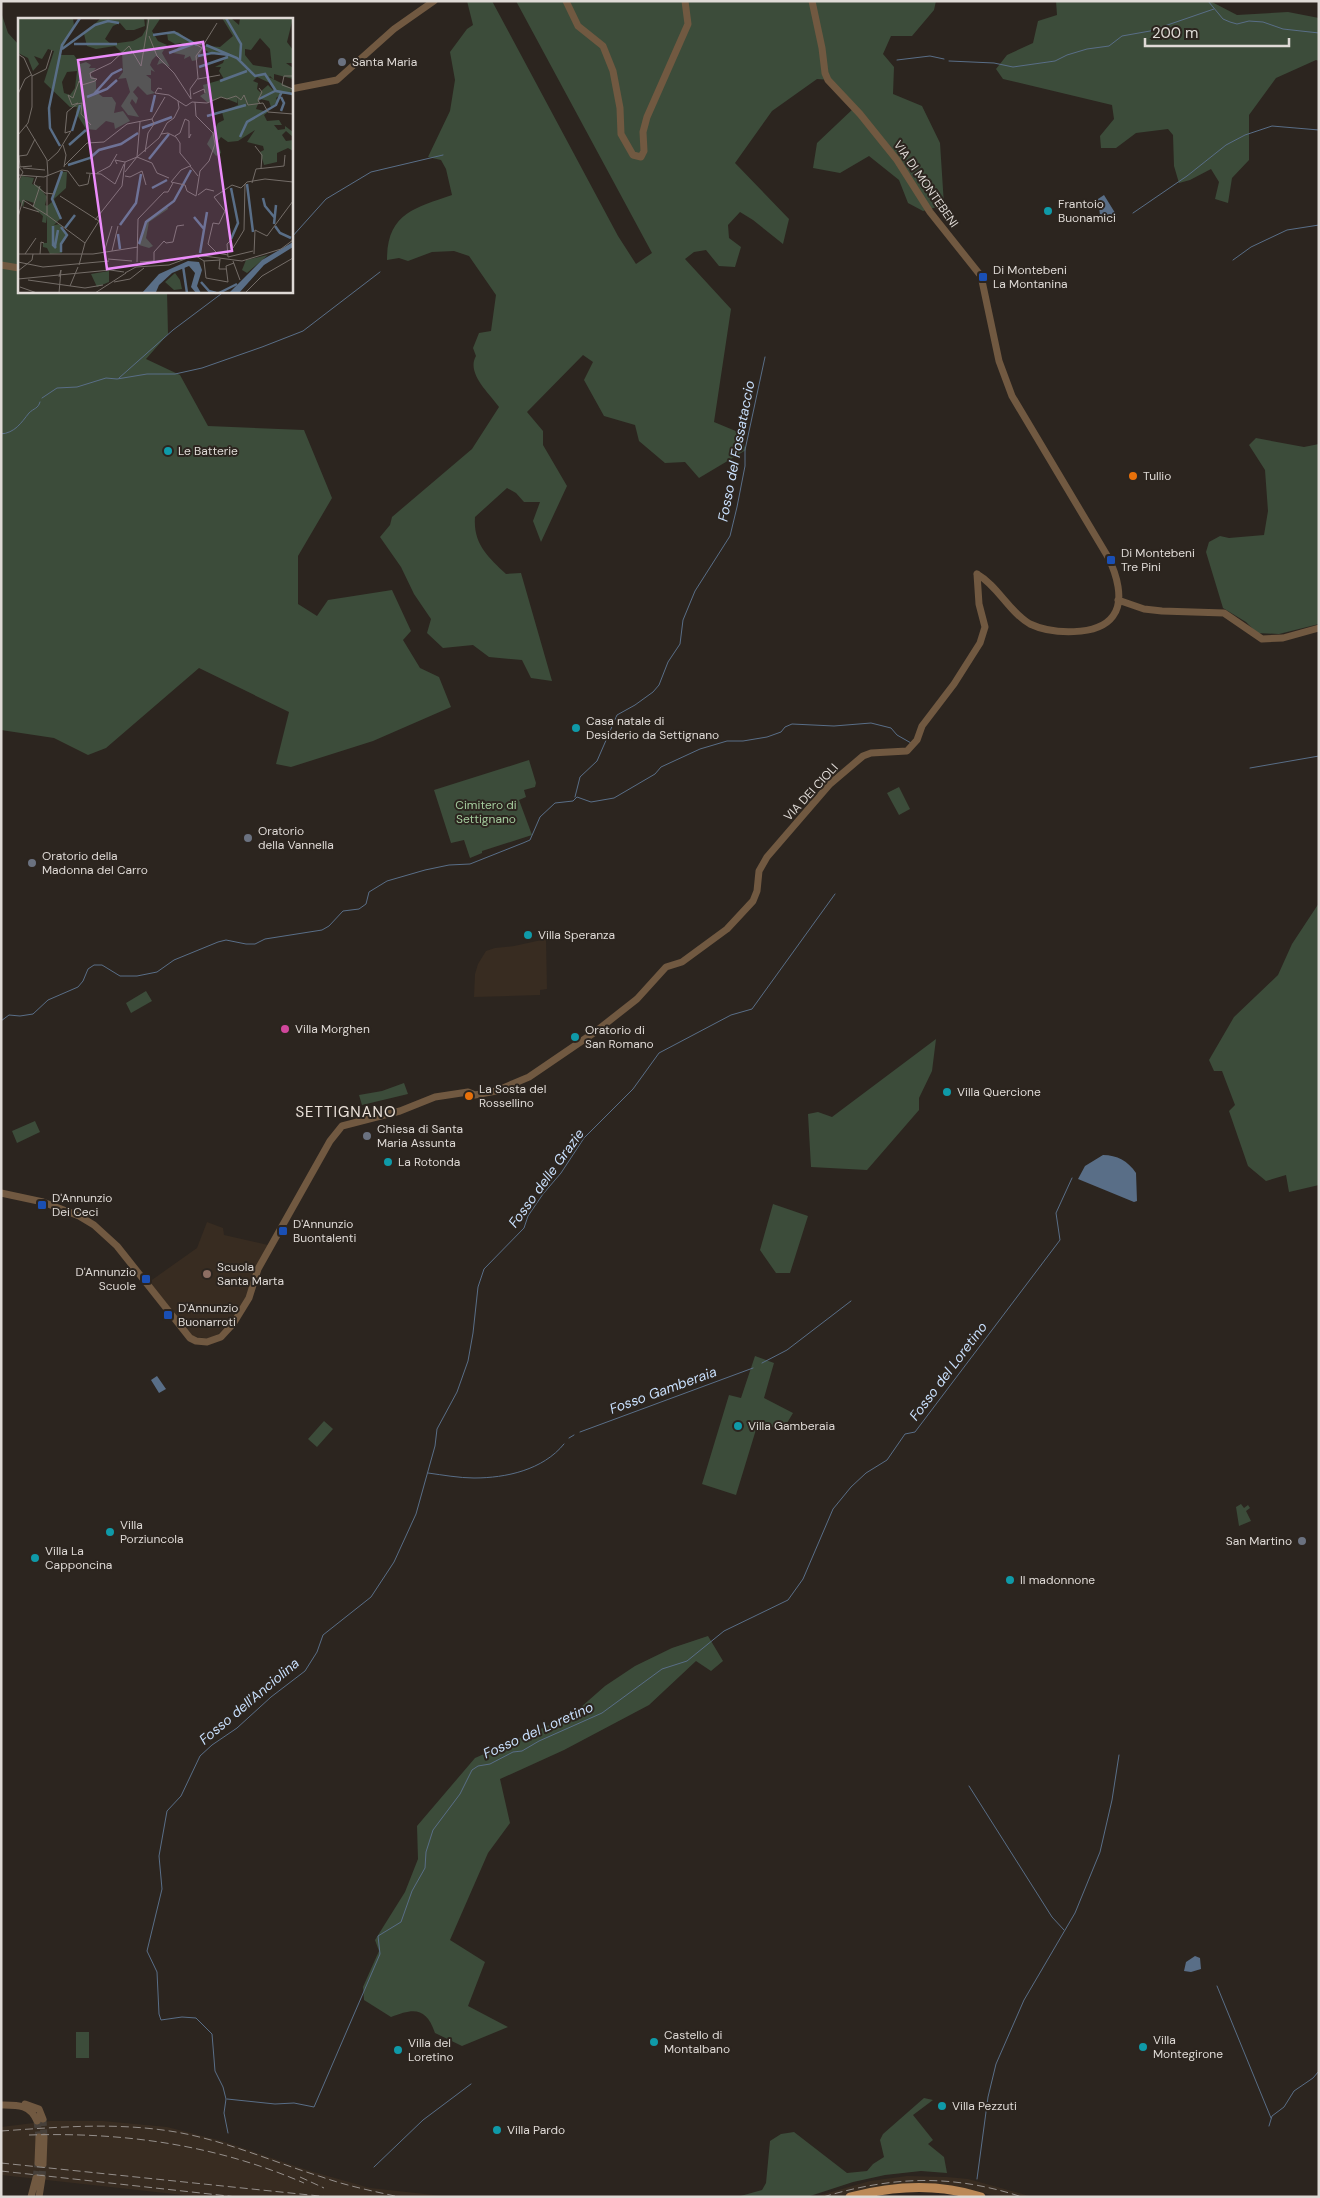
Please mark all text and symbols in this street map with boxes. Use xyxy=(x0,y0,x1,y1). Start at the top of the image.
scale bar xyxy=(1145,15,1289,47)
inset map xyxy=(18,18,292,292)
text: 200 m xyxy=(1152,23,1198,43)
place label: Santa Maria xyxy=(352,54,417,70)
marker: Santa Maria xyxy=(336,56,348,68)
street label: VIA DI MONTEBENI xyxy=(890,137,962,231)
place label: Frantoio Buonamici xyxy=(1058,196,1116,226)
marker: Frantoio Buonamici xyxy=(1042,205,1054,217)
place label: Di Montebeni La Montanina xyxy=(993,262,1068,292)
marker: Di Montebeni La Montanina xyxy=(977,271,989,283)
water label: Fosso del Fossataccio xyxy=(713,379,759,523)
place label: Le Batterie xyxy=(178,443,238,459)
marker: Le Batterie xyxy=(162,445,174,457)
place label: Tullio xyxy=(1143,468,1171,484)
marker: Tullio xyxy=(1127,470,1139,482)
place label: Di Montebeni Tre Pini xyxy=(1121,545,1195,575)
marker: Di Montebeni Tre Pini xyxy=(1105,554,1117,566)
place label: Casa natale di Desiderio da Settignano xyxy=(586,713,719,743)
marker: Casa natale di Desiderio da Settignano xyxy=(570,722,582,734)
street label: VIA DEI CIOLI xyxy=(780,760,842,824)
park label: Cimitero di Settignano xyxy=(455,797,517,827)
place label: Oratorio della Vannella xyxy=(258,823,334,853)
marker: Oratorio della Vannella xyxy=(242,832,254,844)
place label: Oratorio della Madonna del Carro xyxy=(42,848,148,878)
marker: Oratorio della Madonna del Carro xyxy=(26,857,38,869)
place label: Villa Speranza xyxy=(538,927,615,943)
marker: Villa Speranza xyxy=(522,929,534,941)
place label: Villa Morghen xyxy=(295,1021,370,1037)
place label: Oratorio di San Romano xyxy=(585,1022,654,1052)
marker: Villa Morghen xyxy=(279,1023,291,1035)
marker: Oratorio di San Romano xyxy=(569,1031,581,1043)
place label: La Sosta del Rossellino xyxy=(479,1081,546,1111)
place label: Villa Quercione xyxy=(957,1084,1041,1100)
marker: Villa Quercione xyxy=(941,1086,953,1098)
marker: La Sosta del Rossellino xyxy=(463,1090,475,1102)
district label: SETTIGNANO xyxy=(295,1102,397,1122)
place label: Chiesa di Santa Maria Assunta xyxy=(377,1121,463,1151)
water label: Fosso delle Grazie xyxy=(504,1125,588,1231)
marker: Chiesa di Santa Maria Assunta xyxy=(361,1130,373,1142)
place label: La Rotonda xyxy=(398,1154,460,1170)
marker: La Rotonda xyxy=(382,1156,394,1168)
place label: D'Annunzio Dei Ceci xyxy=(52,1190,112,1220)
marker: D'Annunzio Dei Ceci xyxy=(36,1199,48,1211)
place label: D'Annunzio Buontalenti xyxy=(293,1216,356,1246)
marker: D'Annunzio Buontalenti xyxy=(277,1225,289,1237)
place label: Scuola Santa Marta xyxy=(217,1259,284,1289)
place label: D'Annunzio Scuole xyxy=(76,1264,136,1294)
marker: Scuola Santa Marta xyxy=(201,1268,213,1280)
marker: D'Annunzio Scuole xyxy=(140,1273,152,1285)
place label: D'Annunzio Buonarroti xyxy=(178,1300,238,1330)
marker: D'Annunzio Buonarroti xyxy=(162,1309,174,1321)
water label: Fosso del Loretino xyxy=(905,1318,991,1424)
water label: Fosso Gamberaia xyxy=(607,1362,719,1418)
place label: Villa Gamberaia xyxy=(748,1418,835,1434)
marker: Villa Gamberaia xyxy=(732,1420,744,1432)
place label: Villa Porziuncola xyxy=(120,1517,184,1547)
marker: Villa Porziuncola xyxy=(104,1526,116,1538)
place label: San Martino xyxy=(1226,1533,1292,1549)
marker: San Martino xyxy=(1296,1535,1308,1547)
place label: Villa La Capponcina xyxy=(45,1543,112,1573)
marker: Villa La Capponcina xyxy=(29,1552,41,1564)
place label: Il madonnone xyxy=(1020,1572,1095,1588)
marker: Il madonnone xyxy=(1004,1574,1016,1586)
water label: Fosso dell'Anciolina xyxy=(195,1654,303,1748)
water label: Fosso del Loretino xyxy=(480,1698,596,1762)
place label: Castello di Montalbano xyxy=(664,2027,730,2057)
place label: Villa Montegirone xyxy=(1153,2032,1223,2062)
place label: Villa del Loretino xyxy=(408,2035,454,2065)
marker: Castello di Montalbano xyxy=(648,2036,660,2048)
marker: Villa Montegirone xyxy=(1137,2041,1149,2053)
marker: Villa del Loretino xyxy=(392,2044,404,2056)
place label: Villa Pezzuti xyxy=(952,2098,1017,2114)
marker: Villa Pezzuti xyxy=(936,2100,948,2112)
place label: Villa Pardo xyxy=(507,2122,565,2138)
marker: Villa Pardo xyxy=(491,2124,503,2136)

